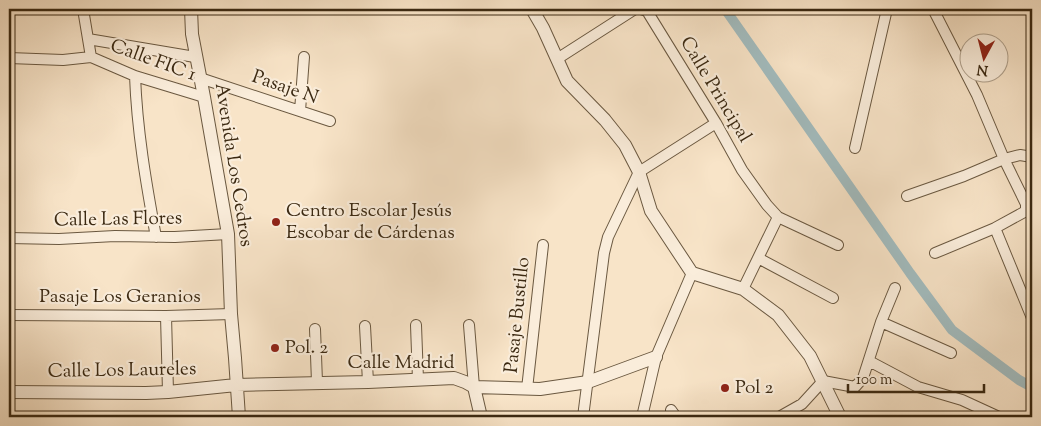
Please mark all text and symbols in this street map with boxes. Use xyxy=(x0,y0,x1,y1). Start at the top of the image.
street label: Calle Principal xyxy=(673,32,757,148)
north arrow xyxy=(958,32,1008,82)
street label: Calle FIC 1 xyxy=(106,33,200,89)
text: N xyxy=(976,58,989,80)
street label: Pasaje N xyxy=(248,64,322,112)
street label: Avenida Los Cedros xyxy=(207,81,259,249)
place label: Centro Escolar Jesús Escobar de Cárdenas xyxy=(286,198,455,247)
street label: Calle Las Flores xyxy=(54,205,182,235)
marker: Centro Escolar Jesús Escobar de Cárdenas xyxy=(270,216,282,228)
street label: Pasaje Bustillo xyxy=(498,256,538,374)
street label: Pasaje Los Geranios xyxy=(39,284,201,311)
place label: Pol. 2 xyxy=(285,335,328,362)
marker: Pol. 2 xyxy=(269,342,281,354)
street label: Calle Madrid xyxy=(348,350,455,377)
street label: Calle Los Laureles xyxy=(47,356,197,386)
scale bar xyxy=(848,361,985,393)
text: 100 m xyxy=(856,370,893,391)
place label: Pol 2 xyxy=(735,375,774,402)
marker: Pol 2 xyxy=(719,382,731,394)

